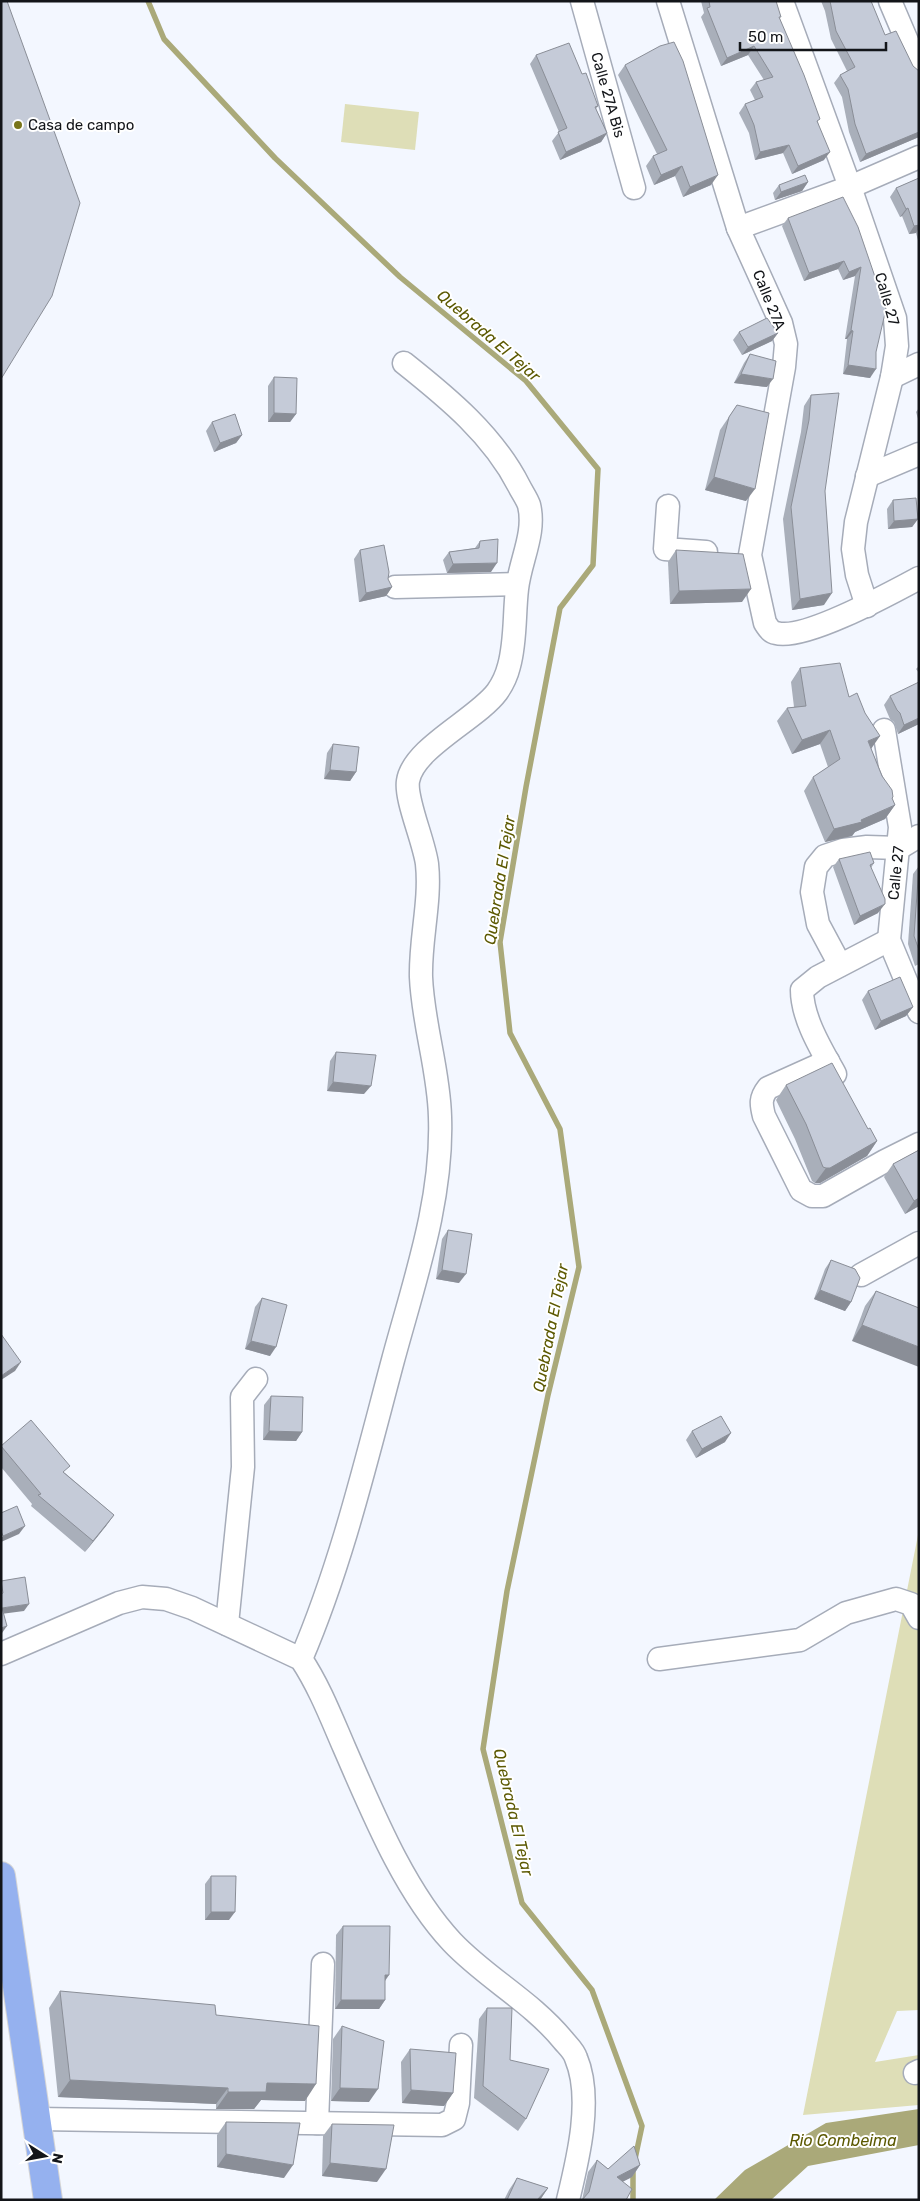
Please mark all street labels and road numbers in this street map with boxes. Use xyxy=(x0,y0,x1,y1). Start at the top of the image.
street label: Calle 27A Bis xyxy=(587,50,629,140)
street label: Calle 27A xyxy=(749,267,789,333)
street label: Calle 27 xyxy=(871,270,903,328)
street label: Calle 27 xyxy=(884,845,908,901)

